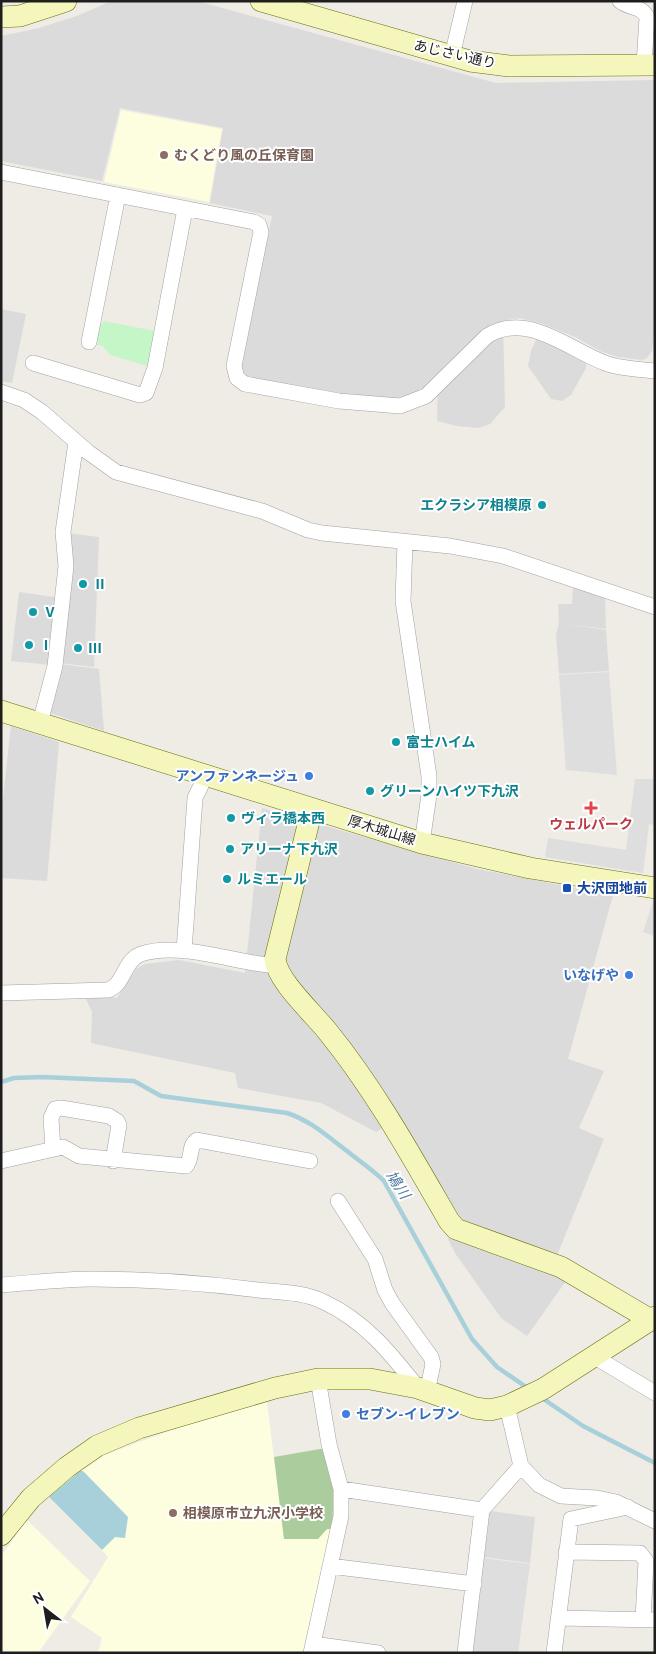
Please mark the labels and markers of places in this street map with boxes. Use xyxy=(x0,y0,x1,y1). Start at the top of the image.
place label: むくどり風の丘保育園 xyxy=(174,148,314,165)
marker: むくどり風の丘保育園 xyxy=(158,149,170,161)
place label: エクラシア相模原 xyxy=(420,498,532,515)
marker: エクラシア相模原 xyxy=(536,499,548,511)
place label: Ⅱ xyxy=(93,577,107,594)
marker: Ⅱ xyxy=(77,578,89,590)
place label: Ⅴ xyxy=(43,605,57,622)
marker: Ⅴ xyxy=(27,606,39,618)
place label: Ⅰ xyxy=(39,638,53,655)
marker: Ⅰ xyxy=(23,639,35,651)
place label: Ⅲ xyxy=(88,641,102,658)
marker: Ⅲ xyxy=(72,642,84,654)
place label: 富士ハイム xyxy=(406,735,475,752)
marker: 富士ハイム xyxy=(390,736,402,748)
place label: アンファンネージュ xyxy=(176,769,299,786)
marker: アンファンネージュ xyxy=(303,770,315,782)
place label: グリーンハイツ下九沢 xyxy=(380,783,519,801)
marker: グリーンハイツ下九沢 xyxy=(364,785,376,797)
marker: ウェルパーク xyxy=(585,802,597,814)
place label: ヴィラ橋本西 xyxy=(241,811,325,828)
marker: ヴィラ橋本西 xyxy=(225,812,237,824)
place label: ウェルパーク xyxy=(549,817,633,834)
place label: アリーナ下九沢 xyxy=(240,842,338,859)
marker: アリーナ下九沢 xyxy=(224,843,236,855)
place label: ルミエール xyxy=(237,872,307,889)
marker: ルミエール xyxy=(221,873,233,885)
place label: 大沢団地前 xyxy=(577,880,647,898)
marker: 大沢団地前 xyxy=(561,882,573,894)
place label: いなげや xyxy=(563,968,619,985)
marker: いなげや xyxy=(623,969,635,981)
place label: セブン-イレブン xyxy=(356,1406,460,1424)
marker: セブン-イレブン xyxy=(340,1408,352,1420)
place label: 相模原市立九沢小学校 xyxy=(183,1506,323,1523)
marker: 相模原市立九沢小学校 xyxy=(167,1507,179,1519)

